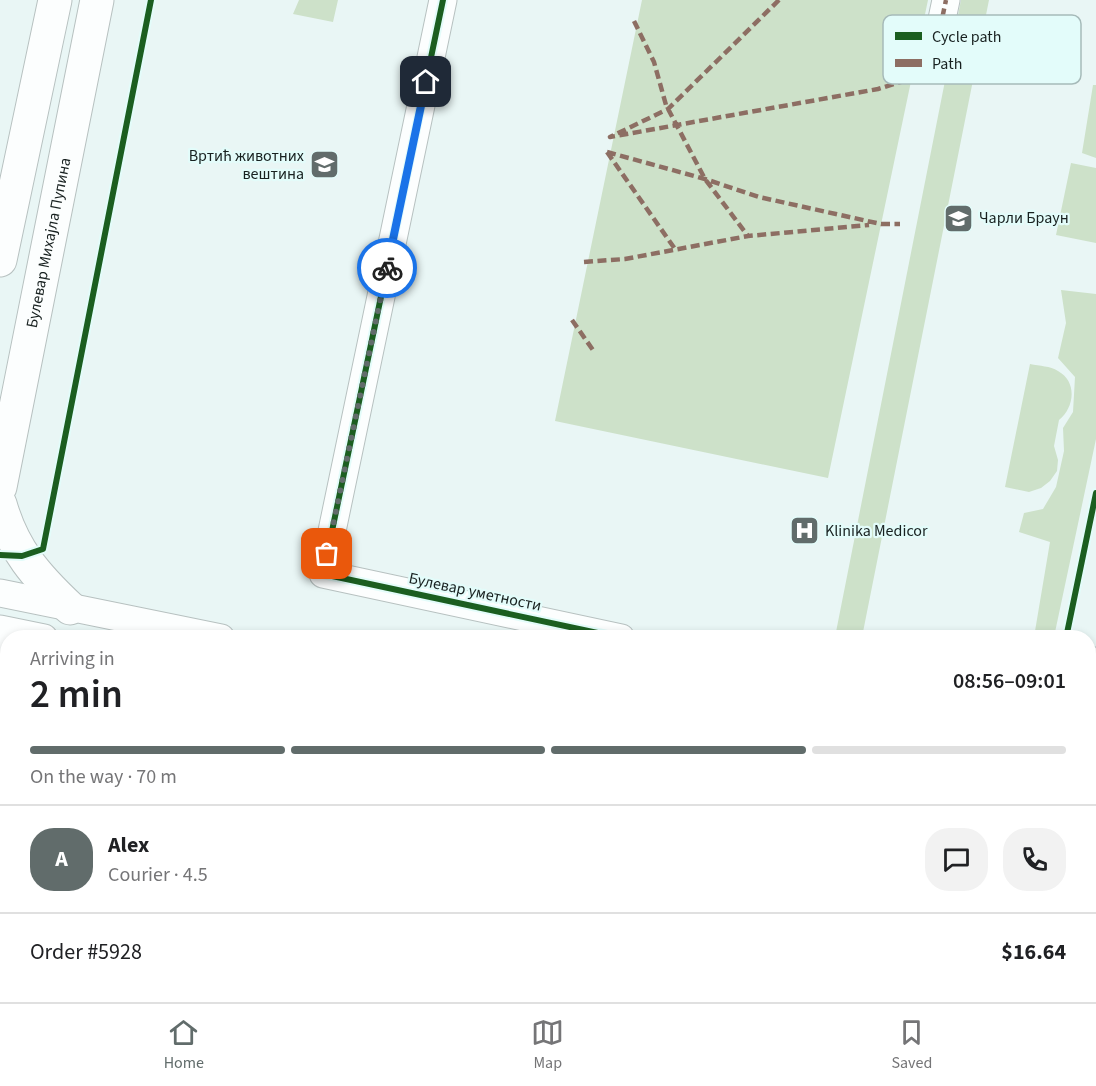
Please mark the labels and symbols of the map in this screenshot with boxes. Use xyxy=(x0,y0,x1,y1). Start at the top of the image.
legend xyxy=(883,15,1081,84)
text: Cycle path xyxy=(932,26,1001,48)
text: Path xyxy=(932,53,962,75)
pin xyxy=(400,56,451,107)
place label: Вртић животних вештина xyxy=(189,145,304,185)
school or university icon: Вртић животних вештина xyxy=(309,149,341,181)
street label: Булевар Михајла Пупина xyxy=(21,156,76,330)
school or university icon: Чарли Браун xyxy=(942,202,974,234)
place label: Чарли Браун xyxy=(979,207,1069,229)
courier xyxy=(357,238,417,298)
hospital icon: Klinika Medicor xyxy=(788,515,820,547)
place label: Klinika Medicor xyxy=(825,520,928,542)
pin xyxy=(301,528,352,579)
street label: Булевар уметности xyxy=(407,567,543,617)

